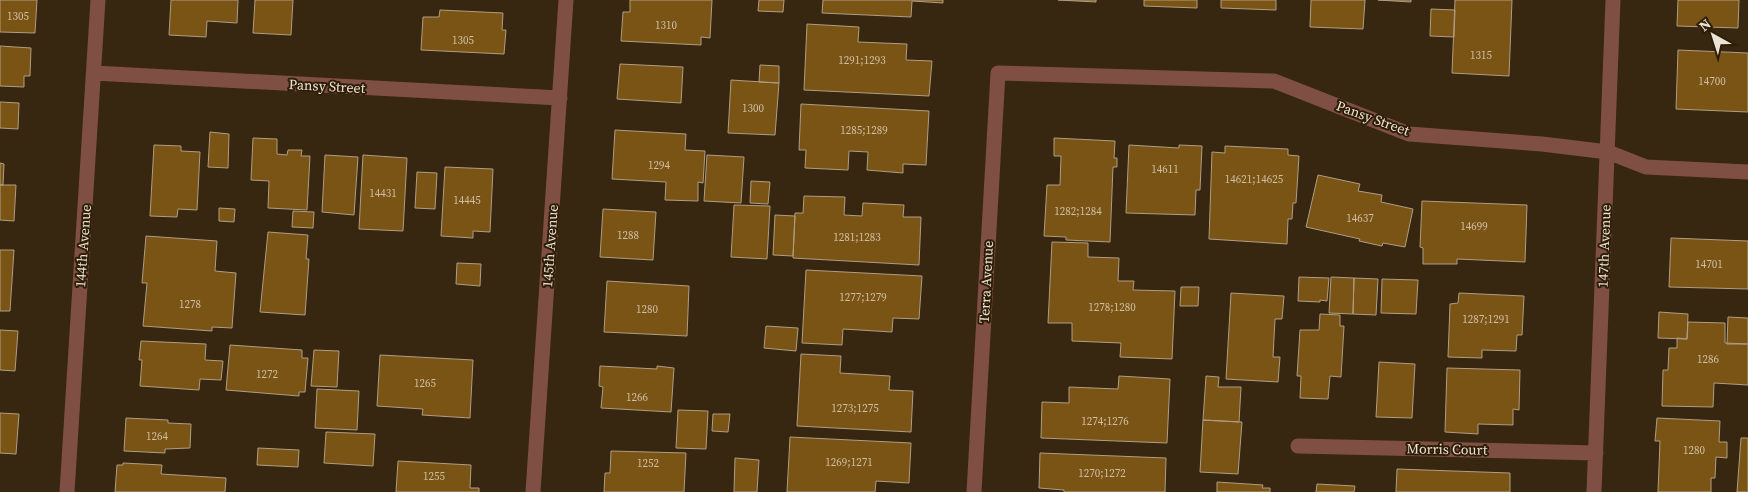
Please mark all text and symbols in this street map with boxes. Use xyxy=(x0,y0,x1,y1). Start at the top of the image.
house number: 1305 xyxy=(7,9,29,24)
north arrow xyxy=(1688,10,1738,60)
text: N xyxy=(1695,14,1715,36)
house number: 1310 xyxy=(655,18,677,33)
house number: 1305 xyxy=(452,33,474,48)
house number: 1315 xyxy=(1470,48,1492,63)
house number: 1291;1293 xyxy=(838,53,886,68)
street label: Pansy Street xyxy=(288,74,366,98)
house number: 14700 xyxy=(1698,74,1726,89)
street label: Pansy Street xyxy=(1334,96,1413,141)
house number: 1300 xyxy=(742,101,764,116)
house number: 1285;1289 xyxy=(840,123,888,138)
house number: 1294 xyxy=(648,158,670,173)
house number: 14611 xyxy=(1151,162,1179,177)
house number: 14621;14625 xyxy=(1225,172,1284,187)
house number: 14431 xyxy=(369,186,397,201)
house number: 14445 xyxy=(453,193,481,208)
street label: 144th Avenue xyxy=(70,204,96,288)
street label: 145th Avenue xyxy=(537,204,563,288)
house number: 1282;1284 xyxy=(1054,204,1102,219)
street label: 147th Avenue xyxy=(1593,204,1615,288)
house number: 14637 xyxy=(1346,211,1374,226)
house number: 14699 xyxy=(1460,219,1488,234)
house number: 1288 xyxy=(617,228,639,243)
house number: 1281;1283 xyxy=(833,230,881,245)
street label: Terra Avenue xyxy=(974,240,998,324)
house number: 14701 xyxy=(1695,257,1723,272)
house number: 1277;1279 xyxy=(839,290,887,305)
house number: 1278 xyxy=(179,297,201,312)
house number: 1278;1280 xyxy=(1088,300,1136,315)
house number: 1280 xyxy=(636,302,658,317)
house number: 1287;1291 xyxy=(1462,312,1510,327)
house number: 1286 xyxy=(1697,352,1719,367)
house number: 1272 xyxy=(256,367,278,382)
house number: 1265 xyxy=(414,376,436,391)
house number: 1266 xyxy=(626,390,648,405)
house number: 1273;1275 xyxy=(831,401,879,416)
house number: 1274;1276 xyxy=(1081,414,1129,429)
house number: 1264 xyxy=(146,429,168,444)
street label: Morris Court xyxy=(1406,438,1488,460)
house number: 1280 xyxy=(1683,443,1705,458)
house number: 1269;1271 xyxy=(825,455,873,470)
house number: 1252 xyxy=(637,456,659,471)
house number: 1270;1272 xyxy=(1078,466,1126,481)
house number: 1255 xyxy=(423,469,445,484)

